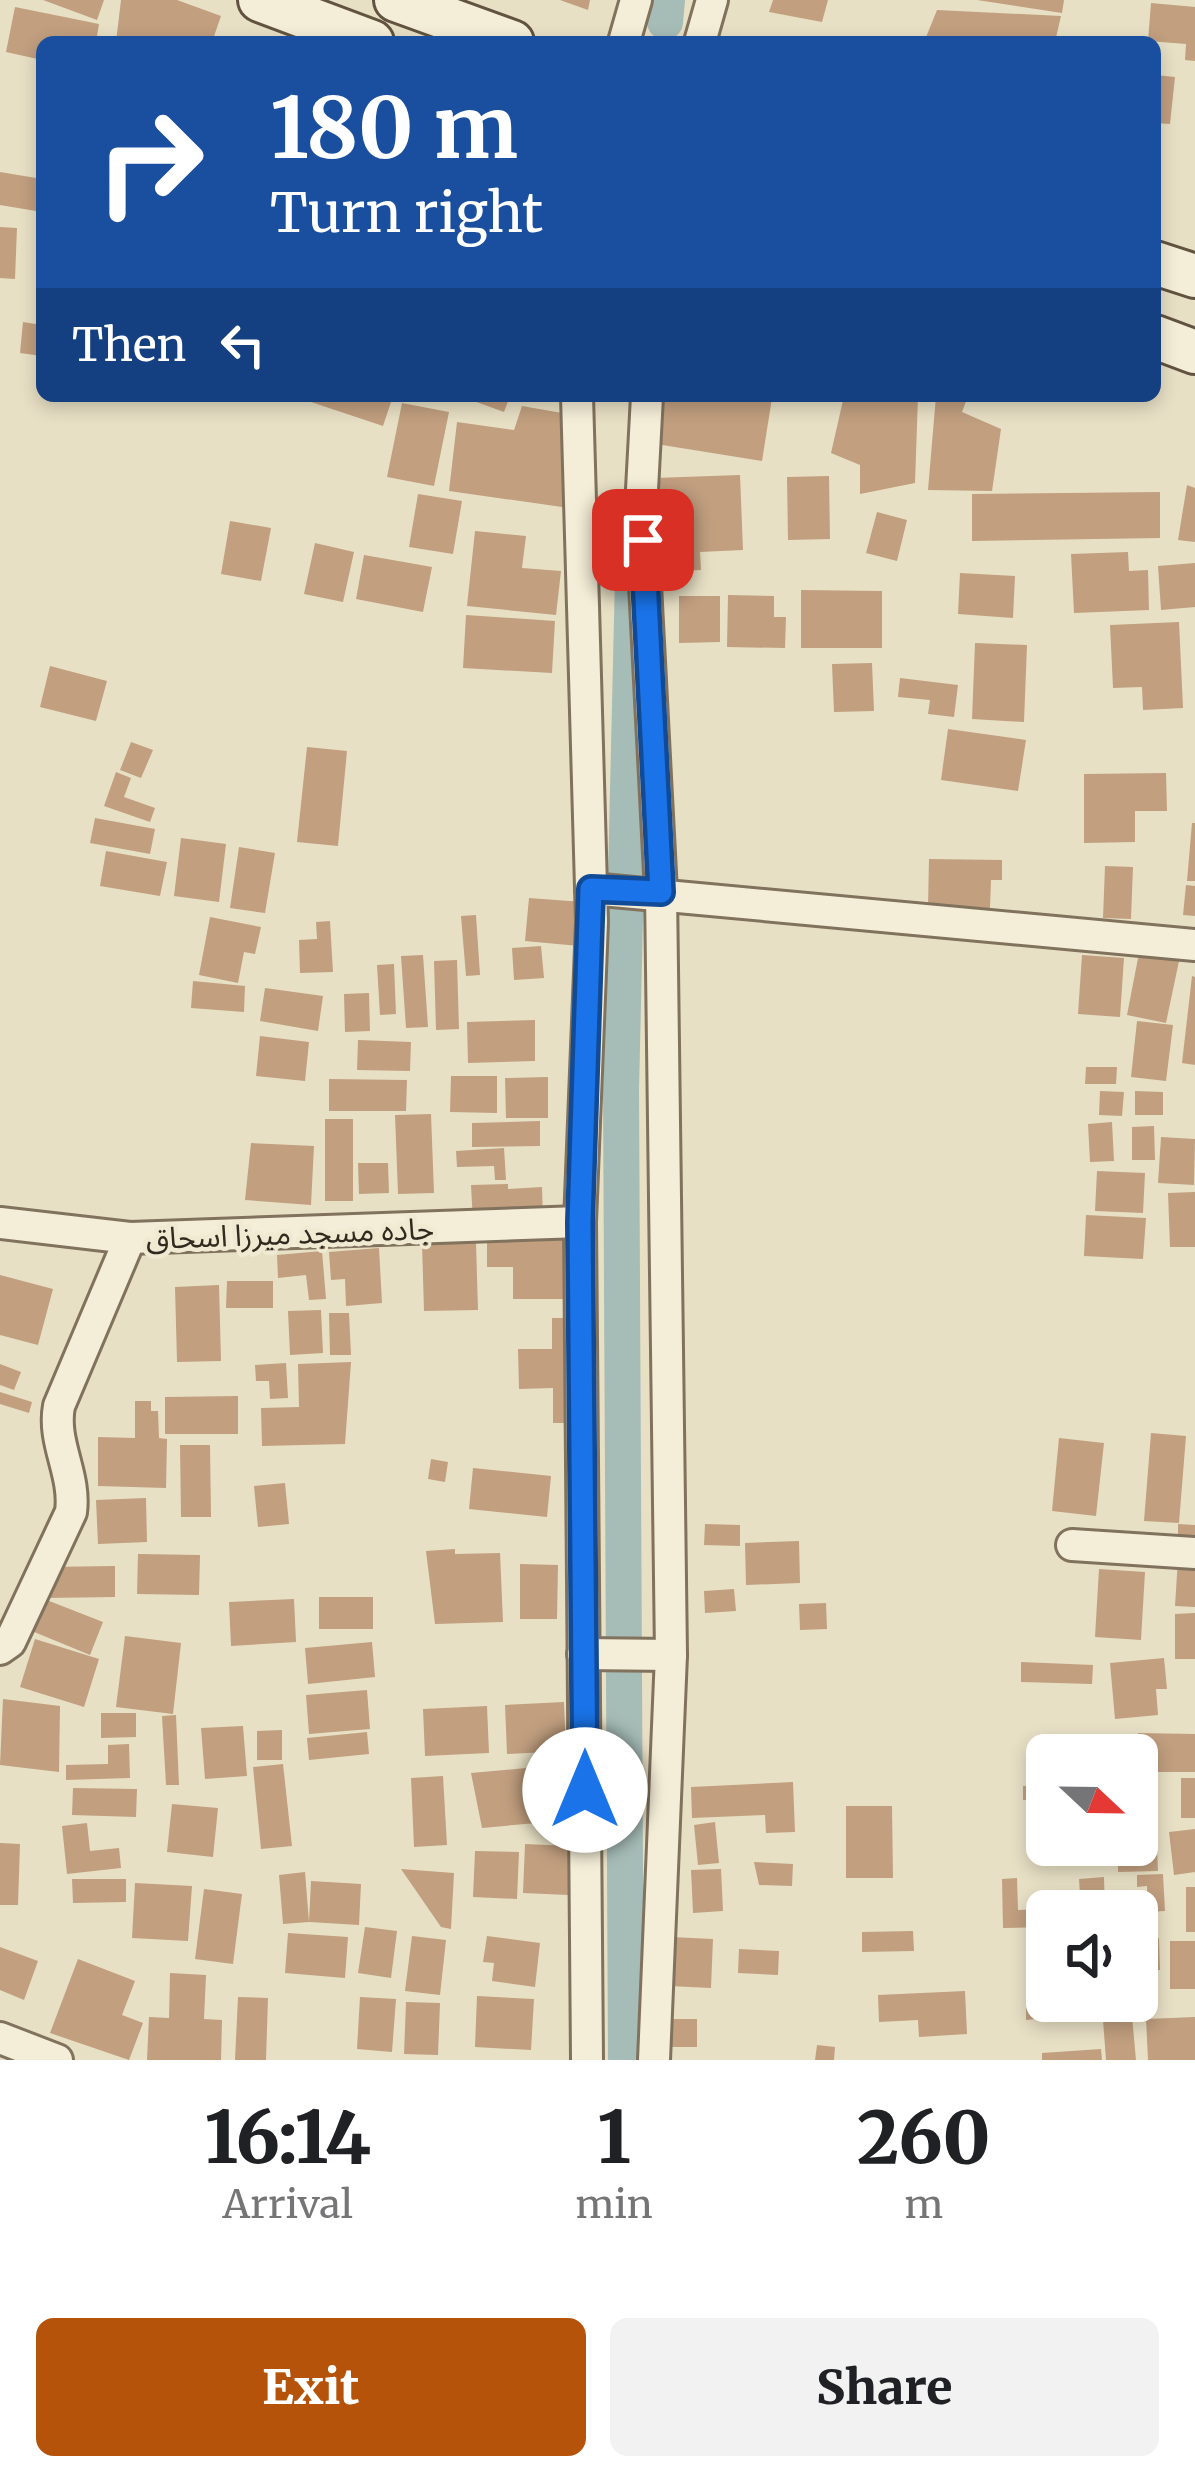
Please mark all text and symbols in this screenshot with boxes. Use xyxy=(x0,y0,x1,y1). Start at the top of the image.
text: 180 m xyxy=(270,75,518,181)
icon: right xyxy=(72,84,228,240)
text: Turn right xyxy=(270,179,543,247)
icon: left xyxy=(210,312,276,378)
text: Then xyxy=(72,317,186,373)
pin xyxy=(592,489,694,591)
icon: arrive xyxy=(610,507,676,573)
street label: جاده مسجد ميرزا اسحاق xyxy=(145,1209,435,1257)
position arrow xyxy=(522,1727,648,1853)
north arrow xyxy=(1026,1734,1158,1866)
map controls xyxy=(1026,1734,1158,2022)
button: sound xyxy=(1026,1890,1158,2022)
text: 16:14 xyxy=(204,2092,371,2183)
text: 1 xyxy=(597,2092,631,2183)
text: 260 xyxy=(857,2092,991,2183)
text: Arrival xyxy=(223,2180,353,2229)
text: min xyxy=(575,2180,653,2229)
text: m xyxy=(904,2180,943,2229)
button: Exit xyxy=(36,2318,586,2456)
button: Share xyxy=(610,2318,1159,2456)

